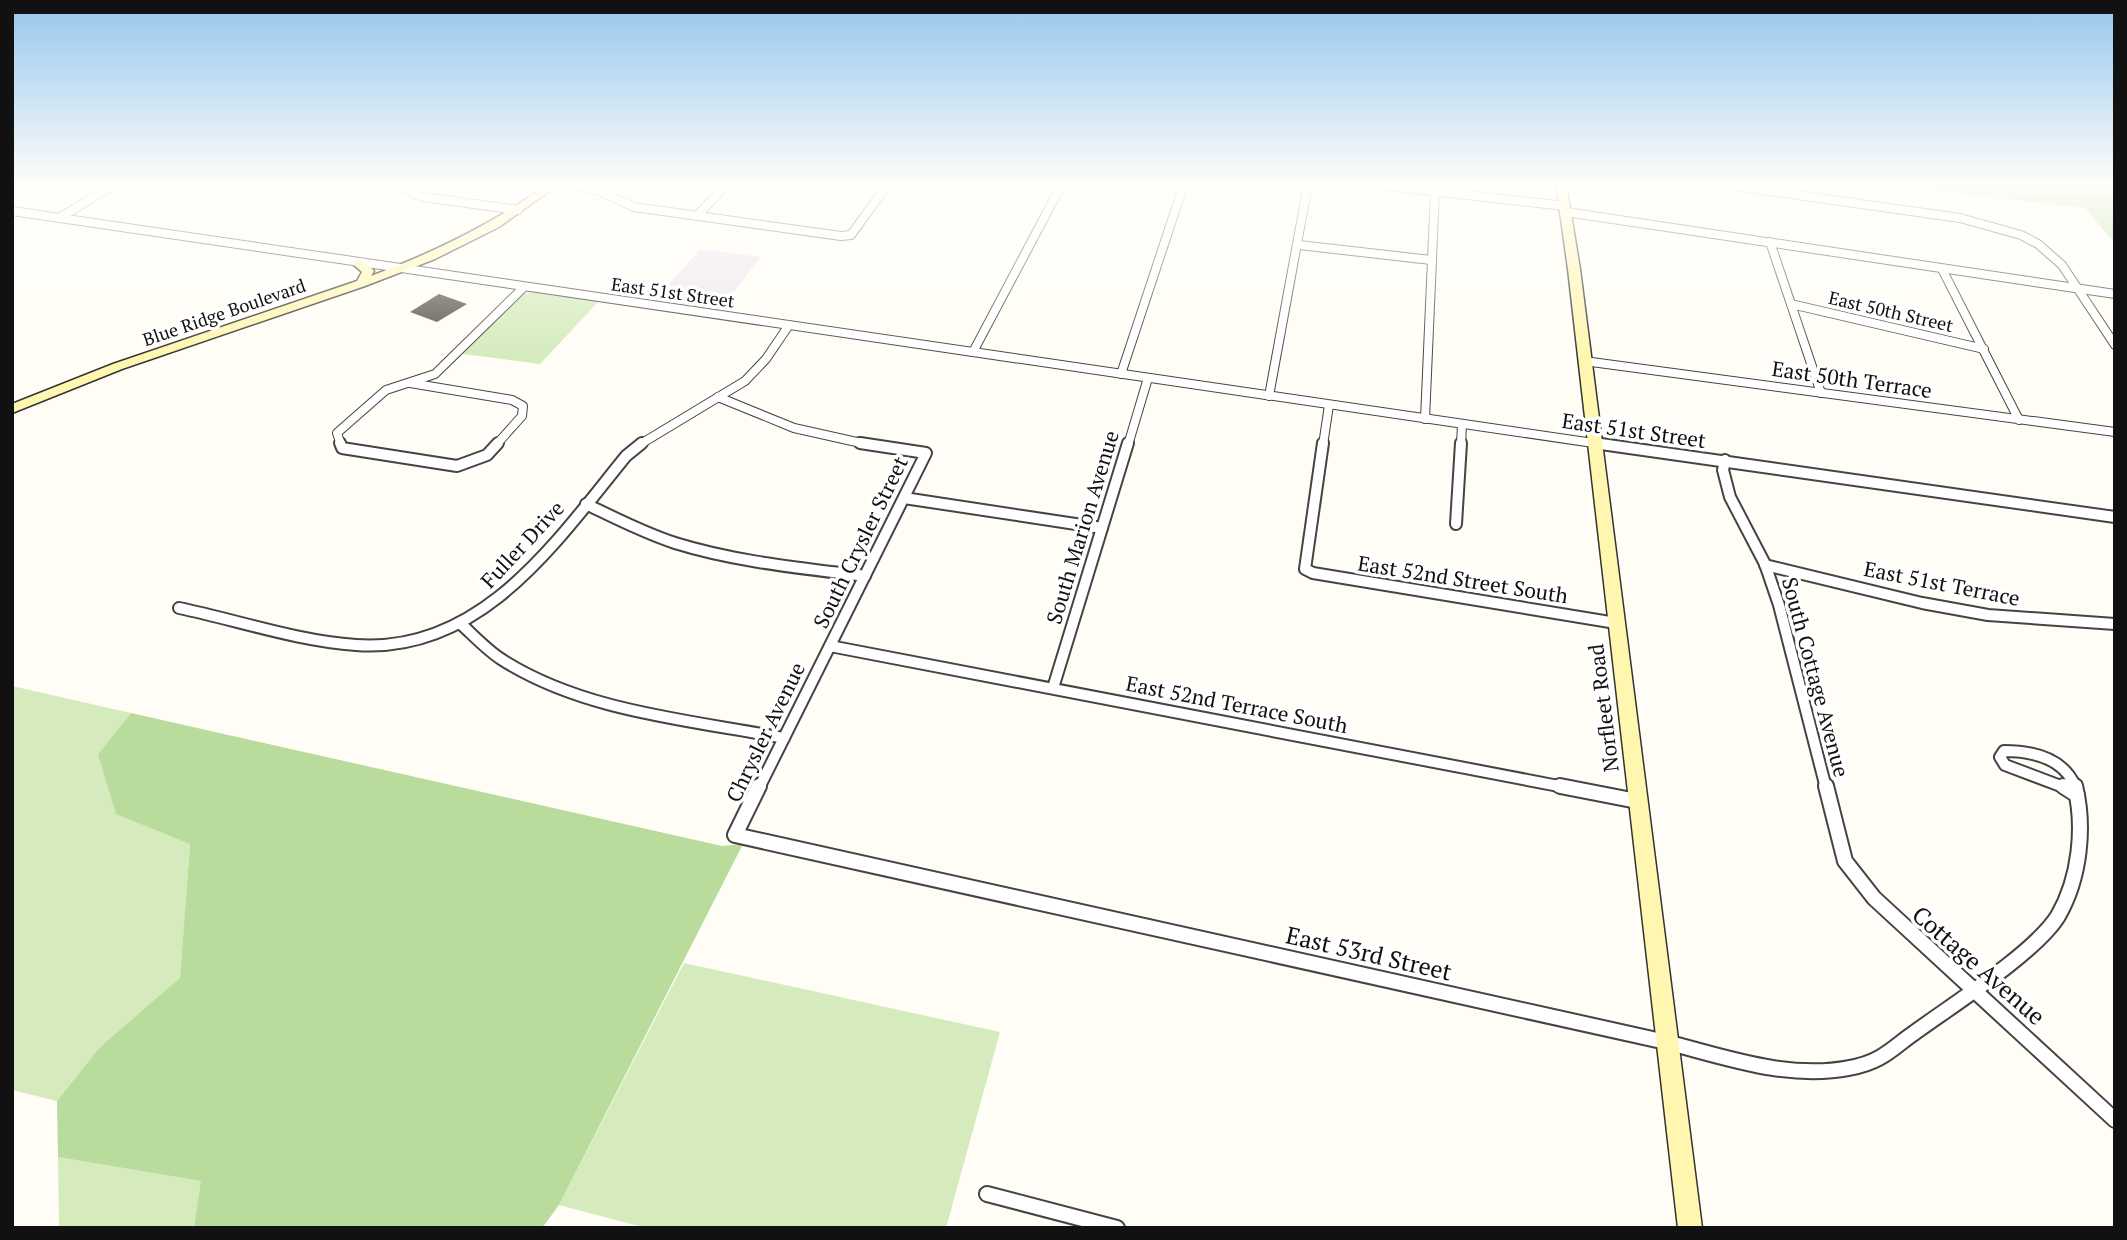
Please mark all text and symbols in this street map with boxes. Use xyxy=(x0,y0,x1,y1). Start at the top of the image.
street label: East 51st Street xyxy=(610,271,737,313)
street label: Blue Ridge Boulevard xyxy=(139,273,309,351)
street label: East 50th Street xyxy=(1826,285,1956,337)
street label: East 50th Terrace xyxy=(1770,354,1934,404)
street label: East 51st Street xyxy=(1560,406,1708,454)
street label: South Marion Avenue xyxy=(1039,427,1125,627)
street label: South Crysler Street xyxy=(806,451,914,633)
street label: Fuller Drive xyxy=(474,494,570,594)
street label: East 52nd Street South xyxy=(1356,549,1570,609)
street label: East 51st Terrace xyxy=(1862,554,2022,612)
street label: South Cottage Avenue xyxy=(1776,574,1856,780)
street label: Norfleet Road xyxy=(1581,642,1625,774)
street label: Chrysler Avenue xyxy=(719,657,811,807)
street label: East 52nd Terrace South xyxy=(1124,669,1350,739)
street label: Cottage Avenue xyxy=(1906,898,2052,1032)
street label: East 53rd Street xyxy=(1283,918,1455,988)

